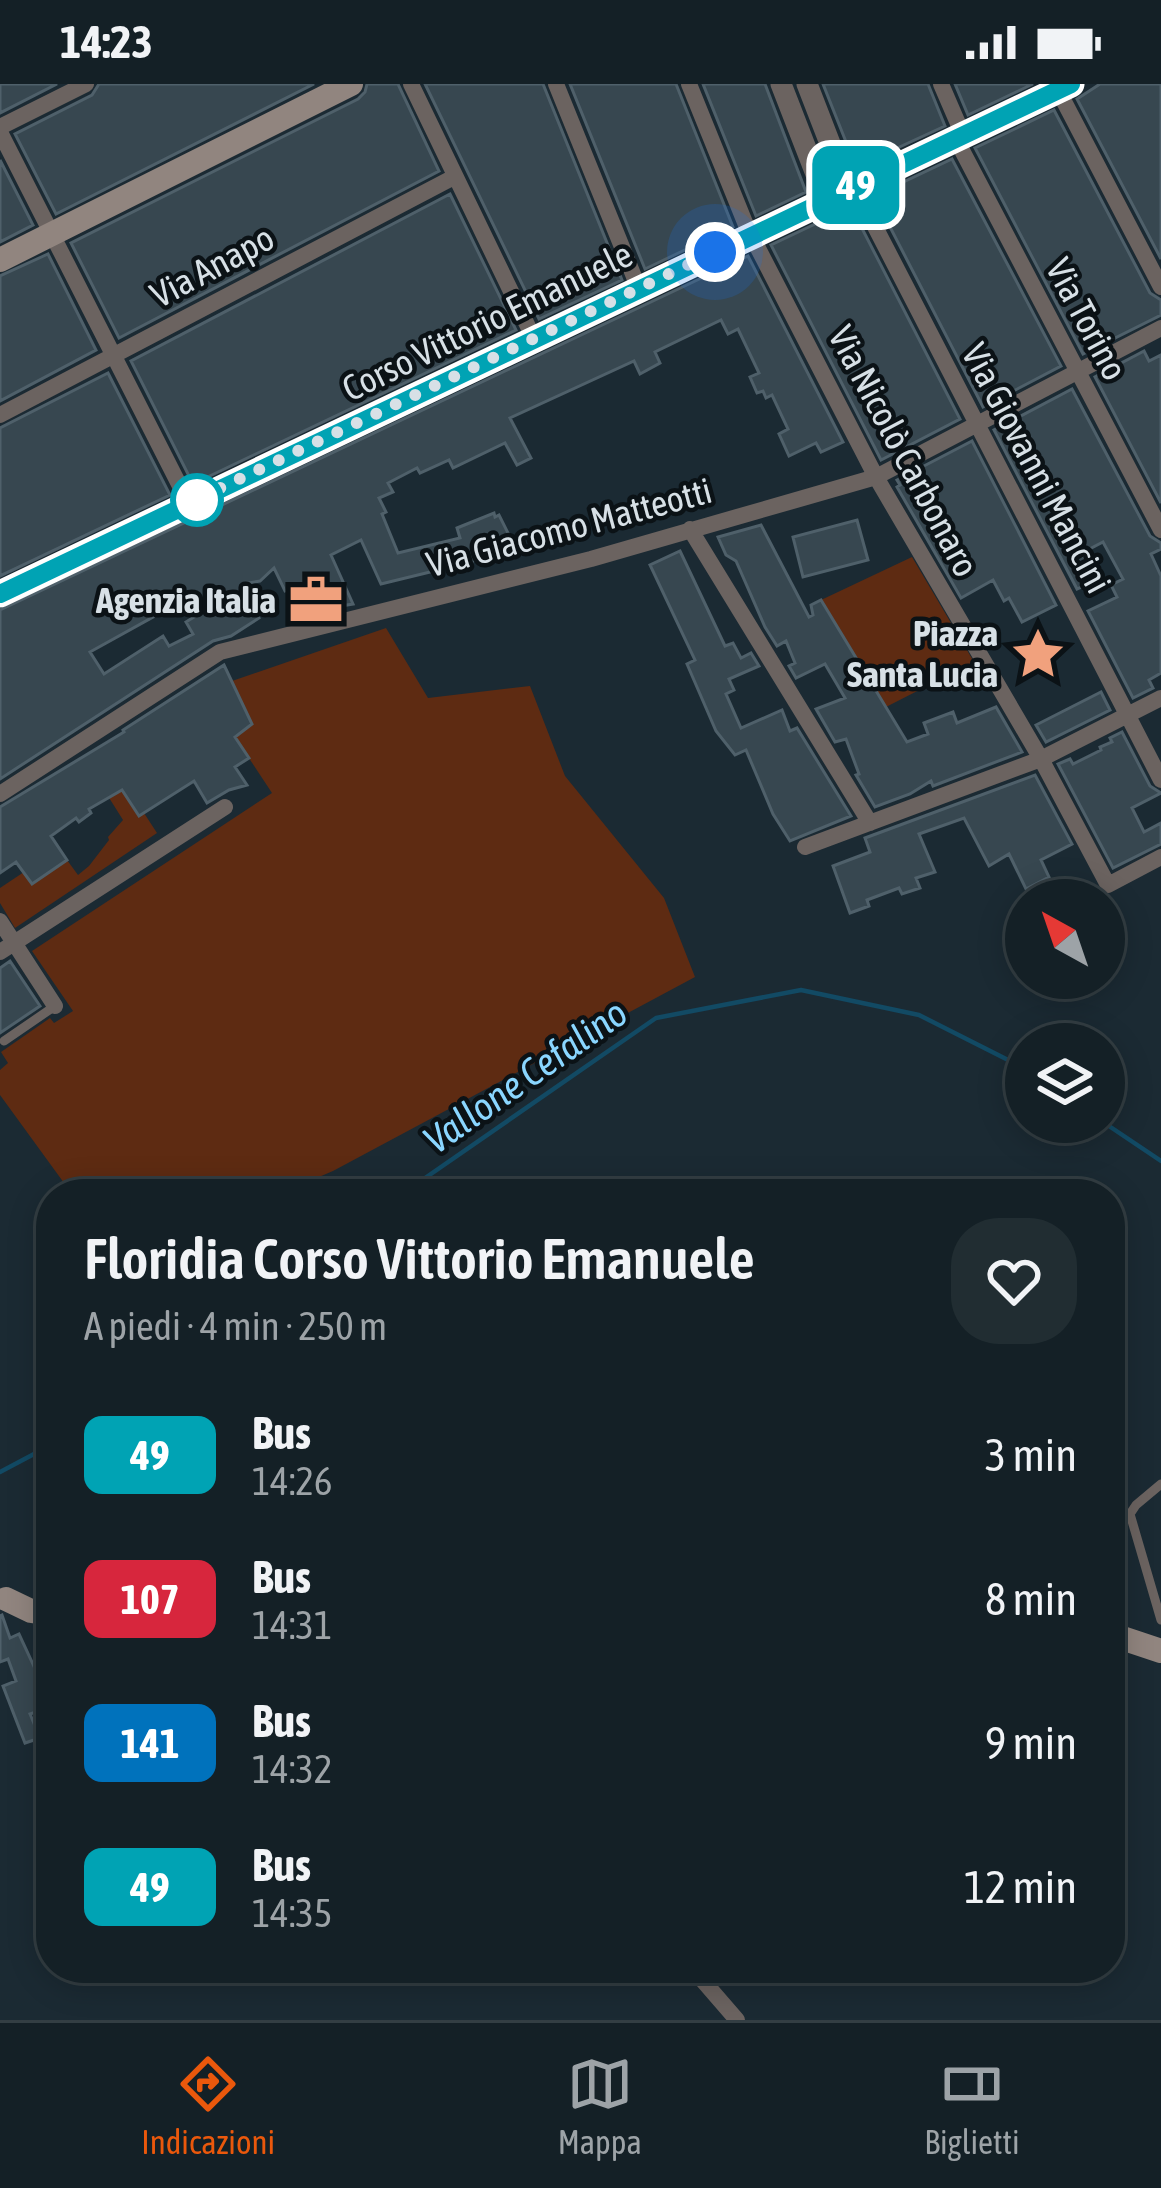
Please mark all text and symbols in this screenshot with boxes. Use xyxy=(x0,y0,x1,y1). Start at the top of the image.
text: 14:23 xyxy=(60,16,153,68)
line badge: 49 xyxy=(802,146,910,224)
text: 49 xyxy=(836,161,876,209)
street label: Via Anapo xyxy=(143,216,281,316)
your location xyxy=(685,222,745,282)
street label: Corso Vittorio Emanuele xyxy=(335,233,639,409)
street label: Via Torino xyxy=(1038,251,1136,387)
street label: Via Nicolò Carbonaro xyxy=(820,319,988,583)
street label: Via Giovanni Mancini xyxy=(954,336,1120,600)
street label: Via Giacomo Matteotti xyxy=(422,469,716,585)
unlabelled marker xyxy=(172,475,222,525)
office icon: Agenzia Italia xyxy=(287,571,345,629)
place label: Agenzia Italia xyxy=(95,579,276,621)
place label: Piazza Santa Lucia xyxy=(847,612,998,695)
place icon: Piazza Santa Lucia xyxy=(1009,625,1067,683)
north arrow xyxy=(1005,879,1125,999)
map controls xyxy=(1005,879,1125,1143)
water label: Vallone Cefalino xyxy=(415,990,635,1162)
button: layers xyxy=(1005,1023,1125,1143)
button: heart xyxy=(951,1218,1077,1344)
text: Floridia Corso Vittorio Emanuele xyxy=(84,1226,755,1291)
text: A piedi · 4 min · 250 m xyxy=(84,1304,387,1348)
text: Bus xyxy=(252,1407,311,1459)
text: 3 min xyxy=(985,1429,1077,1481)
text: 49 xyxy=(130,1431,170,1479)
text: 14:26 xyxy=(252,1459,332,1503)
text: Bus xyxy=(252,1551,311,1603)
text: 8 min xyxy=(985,1573,1077,1625)
text: 107 xyxy=(120,1575,180,1623)
text: 14:31 xyxy=(252,1603,332,1647)
text: Bus xyxy=(252,1695,311,1747)
text: 9 min xyxy=(985,1717,1077,1769)
text: 141 xyxy=(120,1719,180,1767)
text: 14:32 xyxy=(252,1747,332,1791)
text: Bus xyxy=(252,1839,311,1891)
text: 12 min xyxy=(964,1861,1077,1913)
text: 49 xyxy=(130,1863,170,1911)
text: 14:35 xyxy=(252,1891,332,1935)
tab: Indicazioni xyxy=(141,2051,275,2161)
tab: Mappa xyxy=(558,2051,642,2161)
tab: Biglietti xyxy=(924,2051,1020,2161)

